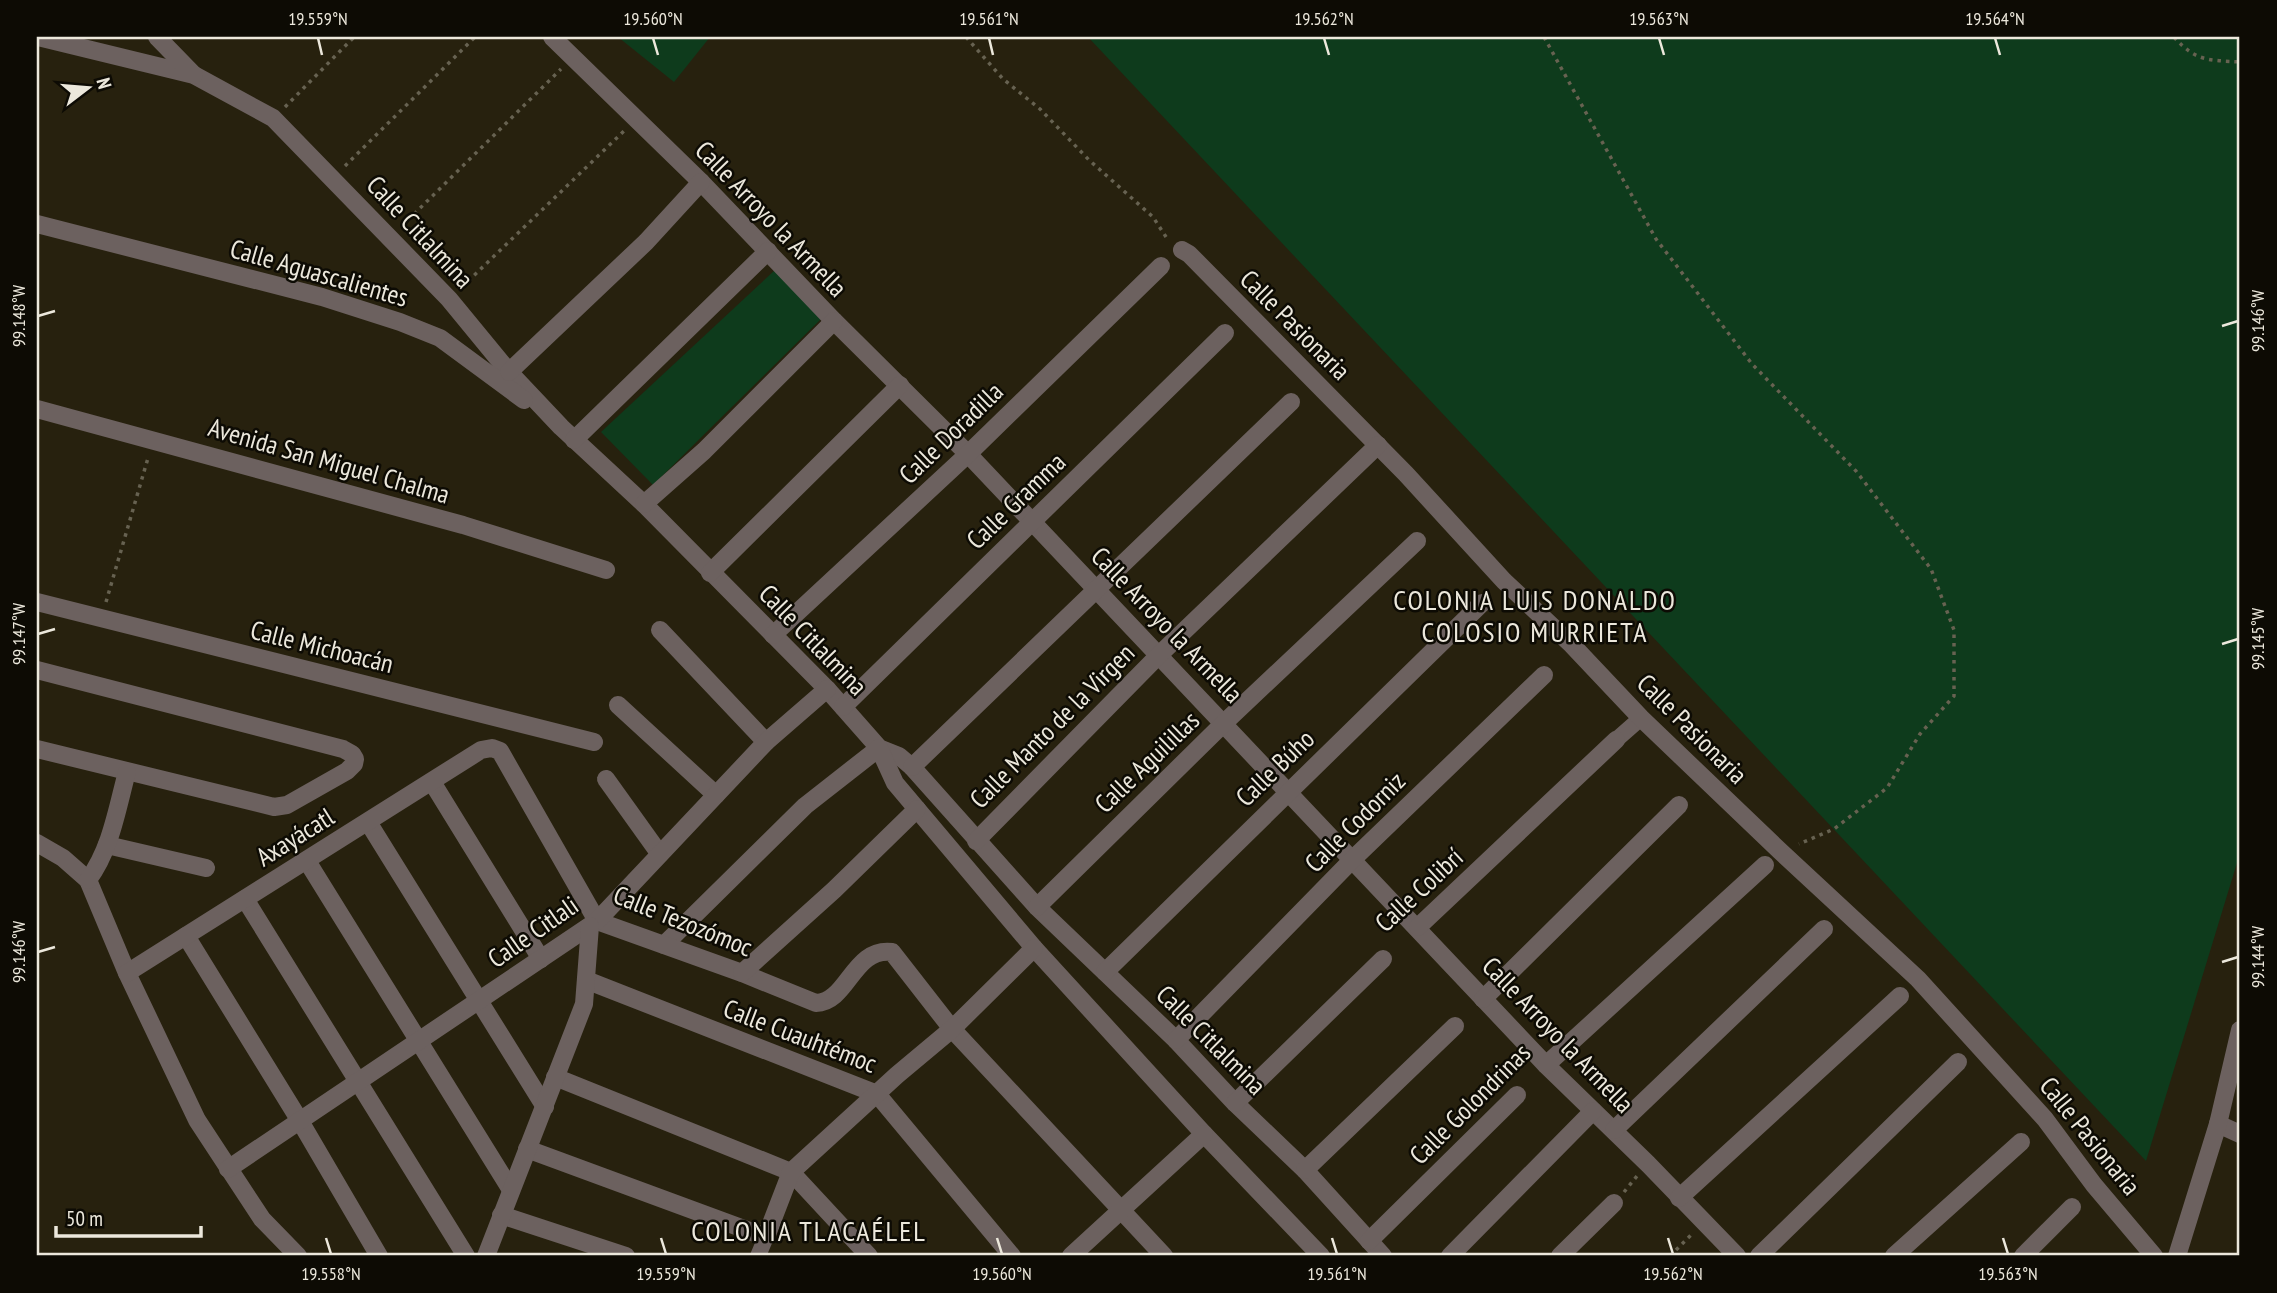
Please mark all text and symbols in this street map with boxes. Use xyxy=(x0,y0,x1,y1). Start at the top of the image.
text: 19.559°N xyxy=(288,7,348,30)
text: 19.560°N xyxy=(623,7,683,30)
text: 19.561°N xyxy=(959,7,1019,30)
text: 19.562°N xyxy=(1294,7,1354,30)
text: 19.563°N xyxy=(1629,7,1689,30)
text: 19.564°N xyxy=(1965,7,2025,30)
north arrow xyxy=(52,52,122,122)
text: N xyxy=(91,75,117,92)
street label: Calle Arroyo la Armella xyxy=(688,134,854,304)
street label: Calle Citlalmina xyxy=(360,169,481,295)
street label: Calle Aguascalientes xyxy=(226,231,412,314)
street label: Calle Pasionaria xyxy=(1233,263,1357,387)
text: 99.148°W xyxy=(7,285,30,347)
text: 99.146°W xyxy=(2246,290,2269,352)
street label: Calle Doradilla xyxy=(892,375,1010,490)
street label: Avenida San Miguel Chalma xyxy=(205,410,453,511)
street label: Calle Gramma xyxy=(959,445,1072,556)
street label: Calle Arroyo la Armella xyxy=(1084,540,1250,710)
street label: Calle Citlalmina xyxy=(752,577,875,702)
district label: COLONIA LUIS DONALDO COLOSIO MURRIETA xyxy=(1393,581,1677,650)
text: 99.147°W xyxy=(7,603,30,665)
text: 99.145°W xyxy=(2246,608,2269,670)
street label: Calle Michoacán xyxy=(247,613,397,680)
street label: Calle Manto de la Virgen xyxy=(962,636,1141,815)
street label: Calle Pasionaria xyxy=(1630,667,1754,791)
street label: Calle Aguilillas xyxy=(1087,704,1206,820)
street label: Calle Búho xyxy=(1228,722,1321,813)
street label: Calle Codorniz xyxy=(1297,764,1412,879)
street label: Axayácatl xyxy=(250,800,340,873)
street label: Calle Colibrí xyxy=(1368,840,1470,939)
street label: Calle Tezozómoc xyxy=(609,878,757,963)
street label: Calle Citlali xyxy=(481,888,584,975)
text: 99.146°W xyxy=(7,921,30,983)
text: 99.144°W xyxy=(2246,926,2269,988)
street label: Calle Arroyo la Armella xyxy=(1475,950,1641,1120)
street label: Calle Citlalmina xyxy=(1150,978,1273,1101)
street label: Calle Cuauhtémoc xyxy=(719,991,881,1080)
street label: Calle Golondrinas xyxy=(1402,1036,1537,1171)
street label: Calle Pasionaria xyxy=(2033,1070,2148,1201)
scale bar xyxy=(56,1195,201,1239)
text: 50 m xyxy=(66,1205,103,1232)
district label: COLONIA TLACAÉLEL xyxy=(691,1212,927,1249)
text: 19.558°N xyxy=(301,1262,361,1285)
text: 19.559°N xyxy=(636,1262,696,1285)
text: 19.560°N xyxy=(972,1262,1032,1285)
text: 19.561°N xyxy=(1307,1262,1367,1285)
text: 19.562°N xyxy=(1643,1262,1703,1285)
text: 19.563°N xyxy=(1978,1262,2038,1285)

